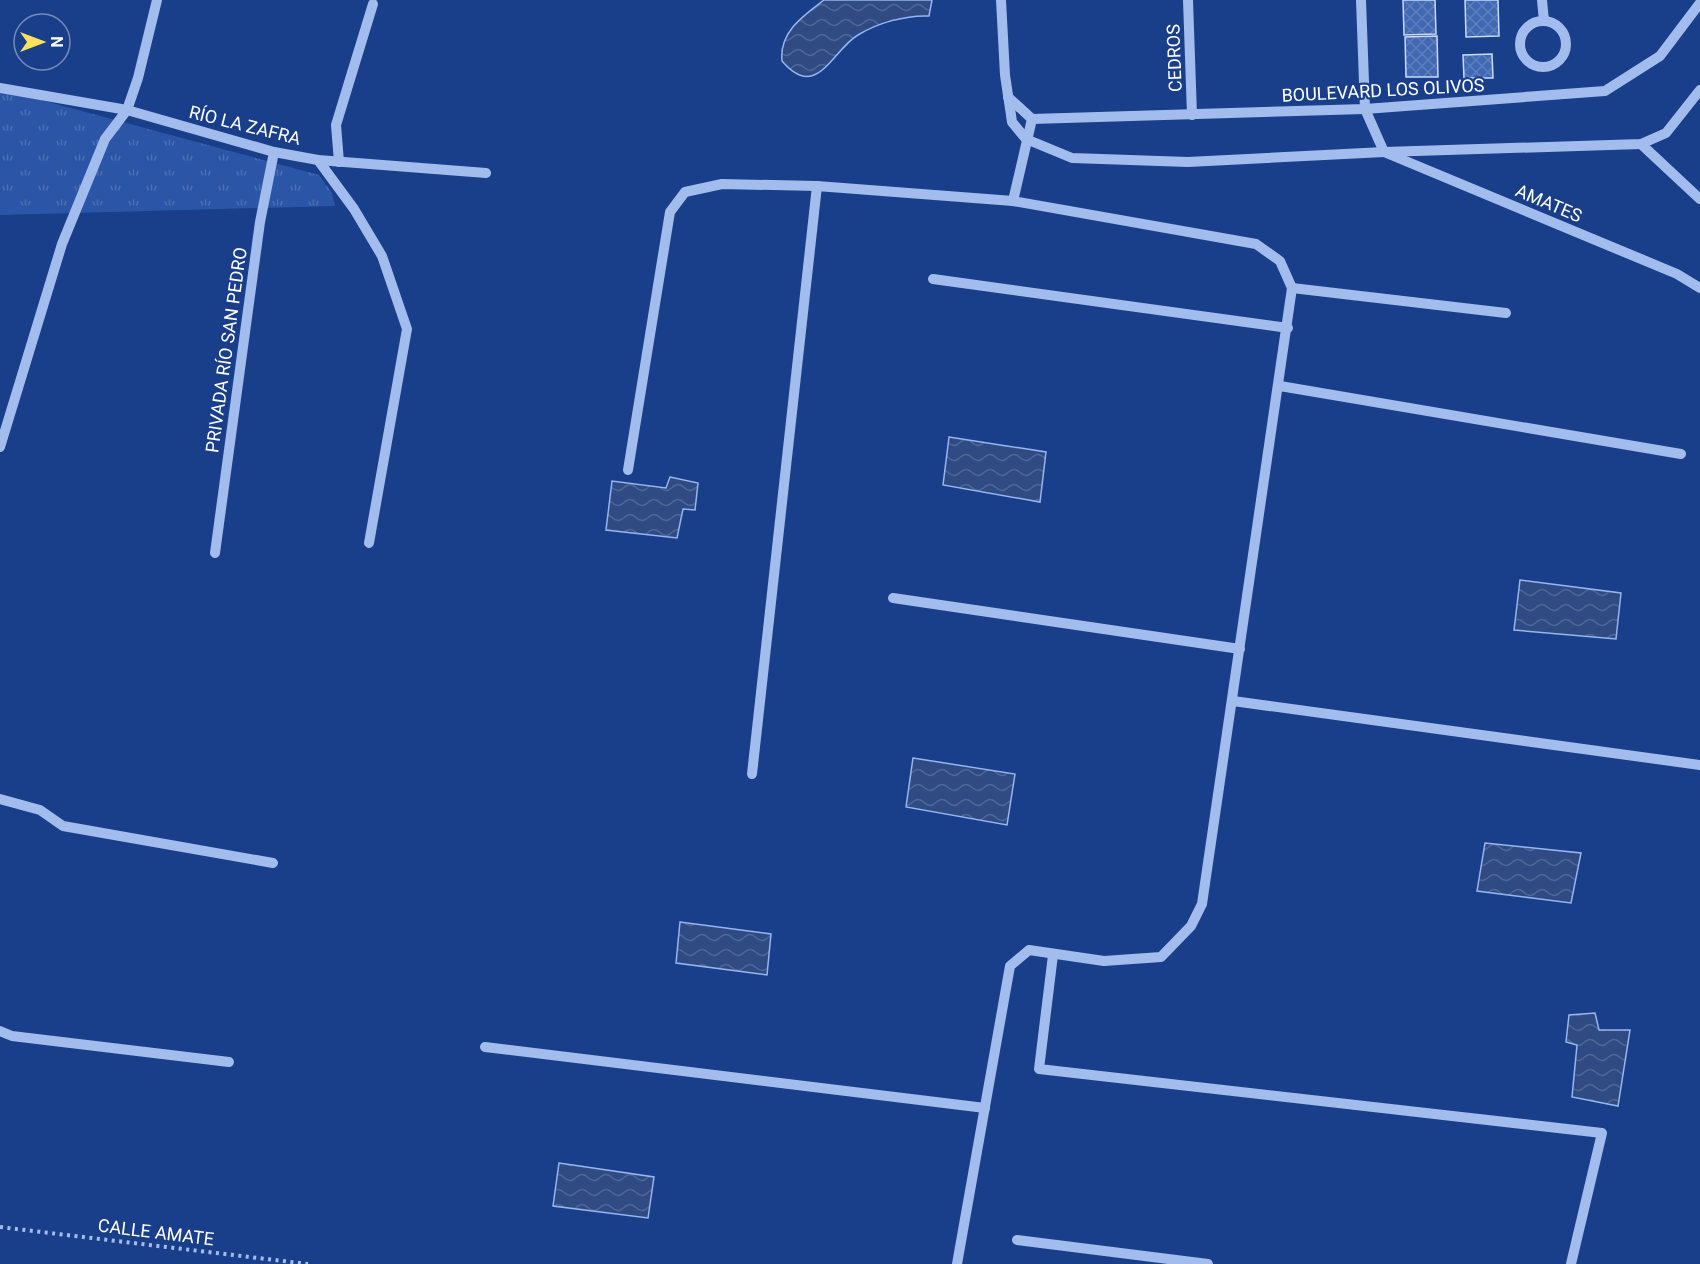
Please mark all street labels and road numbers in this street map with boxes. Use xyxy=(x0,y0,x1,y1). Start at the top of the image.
street label: CEDROS xyxy=(1162,23,1186,92)
street label: BOULEVARD LOS OLIVOS xyxy=(1281,74,1485,106)
street label: RÍO LA ZAFRA xyxy=(187,101,303,149)
street label: AMATES xyxy=(1513,180,1586,226)
street label: PRIVADA RÍO SAN PEDRO xyxy=(201,246,251,454)
street label: CALLE AMATE xyxy=(97,1214,215,1250)

